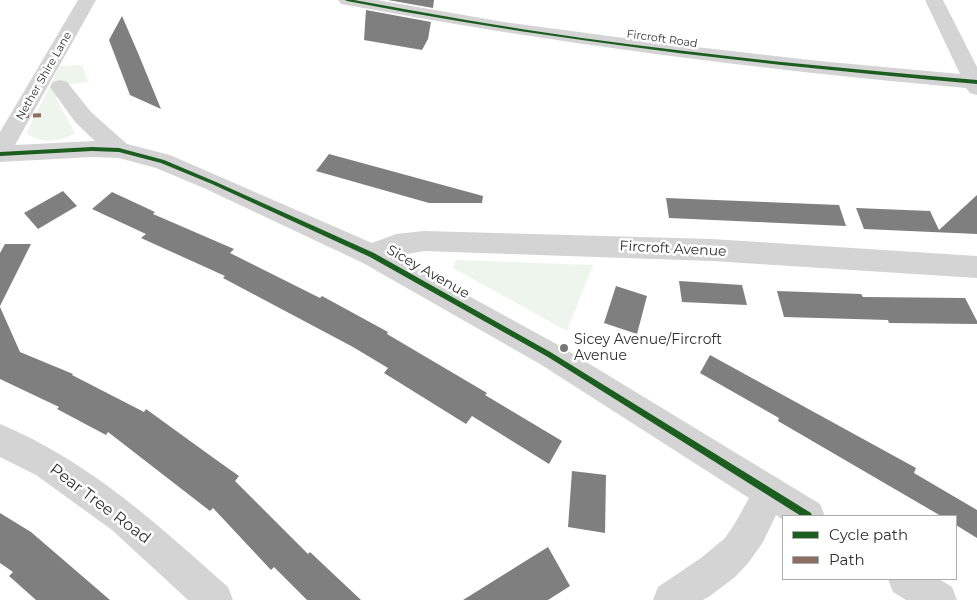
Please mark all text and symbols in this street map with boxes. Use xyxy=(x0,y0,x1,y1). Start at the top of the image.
street label: Fircroft Road xyxy=(626,27,698,51)
street label: Nether Shire Lane xyxy=(13,30,75,122)
street label: Fircroft Avenue xyxy=(619,238,727,260)
street label: Sicey Avenue xyxy=(384,242,472,302)
place label: Sicey Avenue/Fircroft Avenue xyxy=(574,332,722,364)
marker: Sicey Avenue/Fircroft Avenue xyxy=(558,342,570,354)
street label: Pear Tree Road xyxy=(46,460,154,548)
legend xyxy=(782,515,957,580)
text: Cycle path xyxy=(829,525,908,544)
text: Path xyxy=(829,550,865,569)

